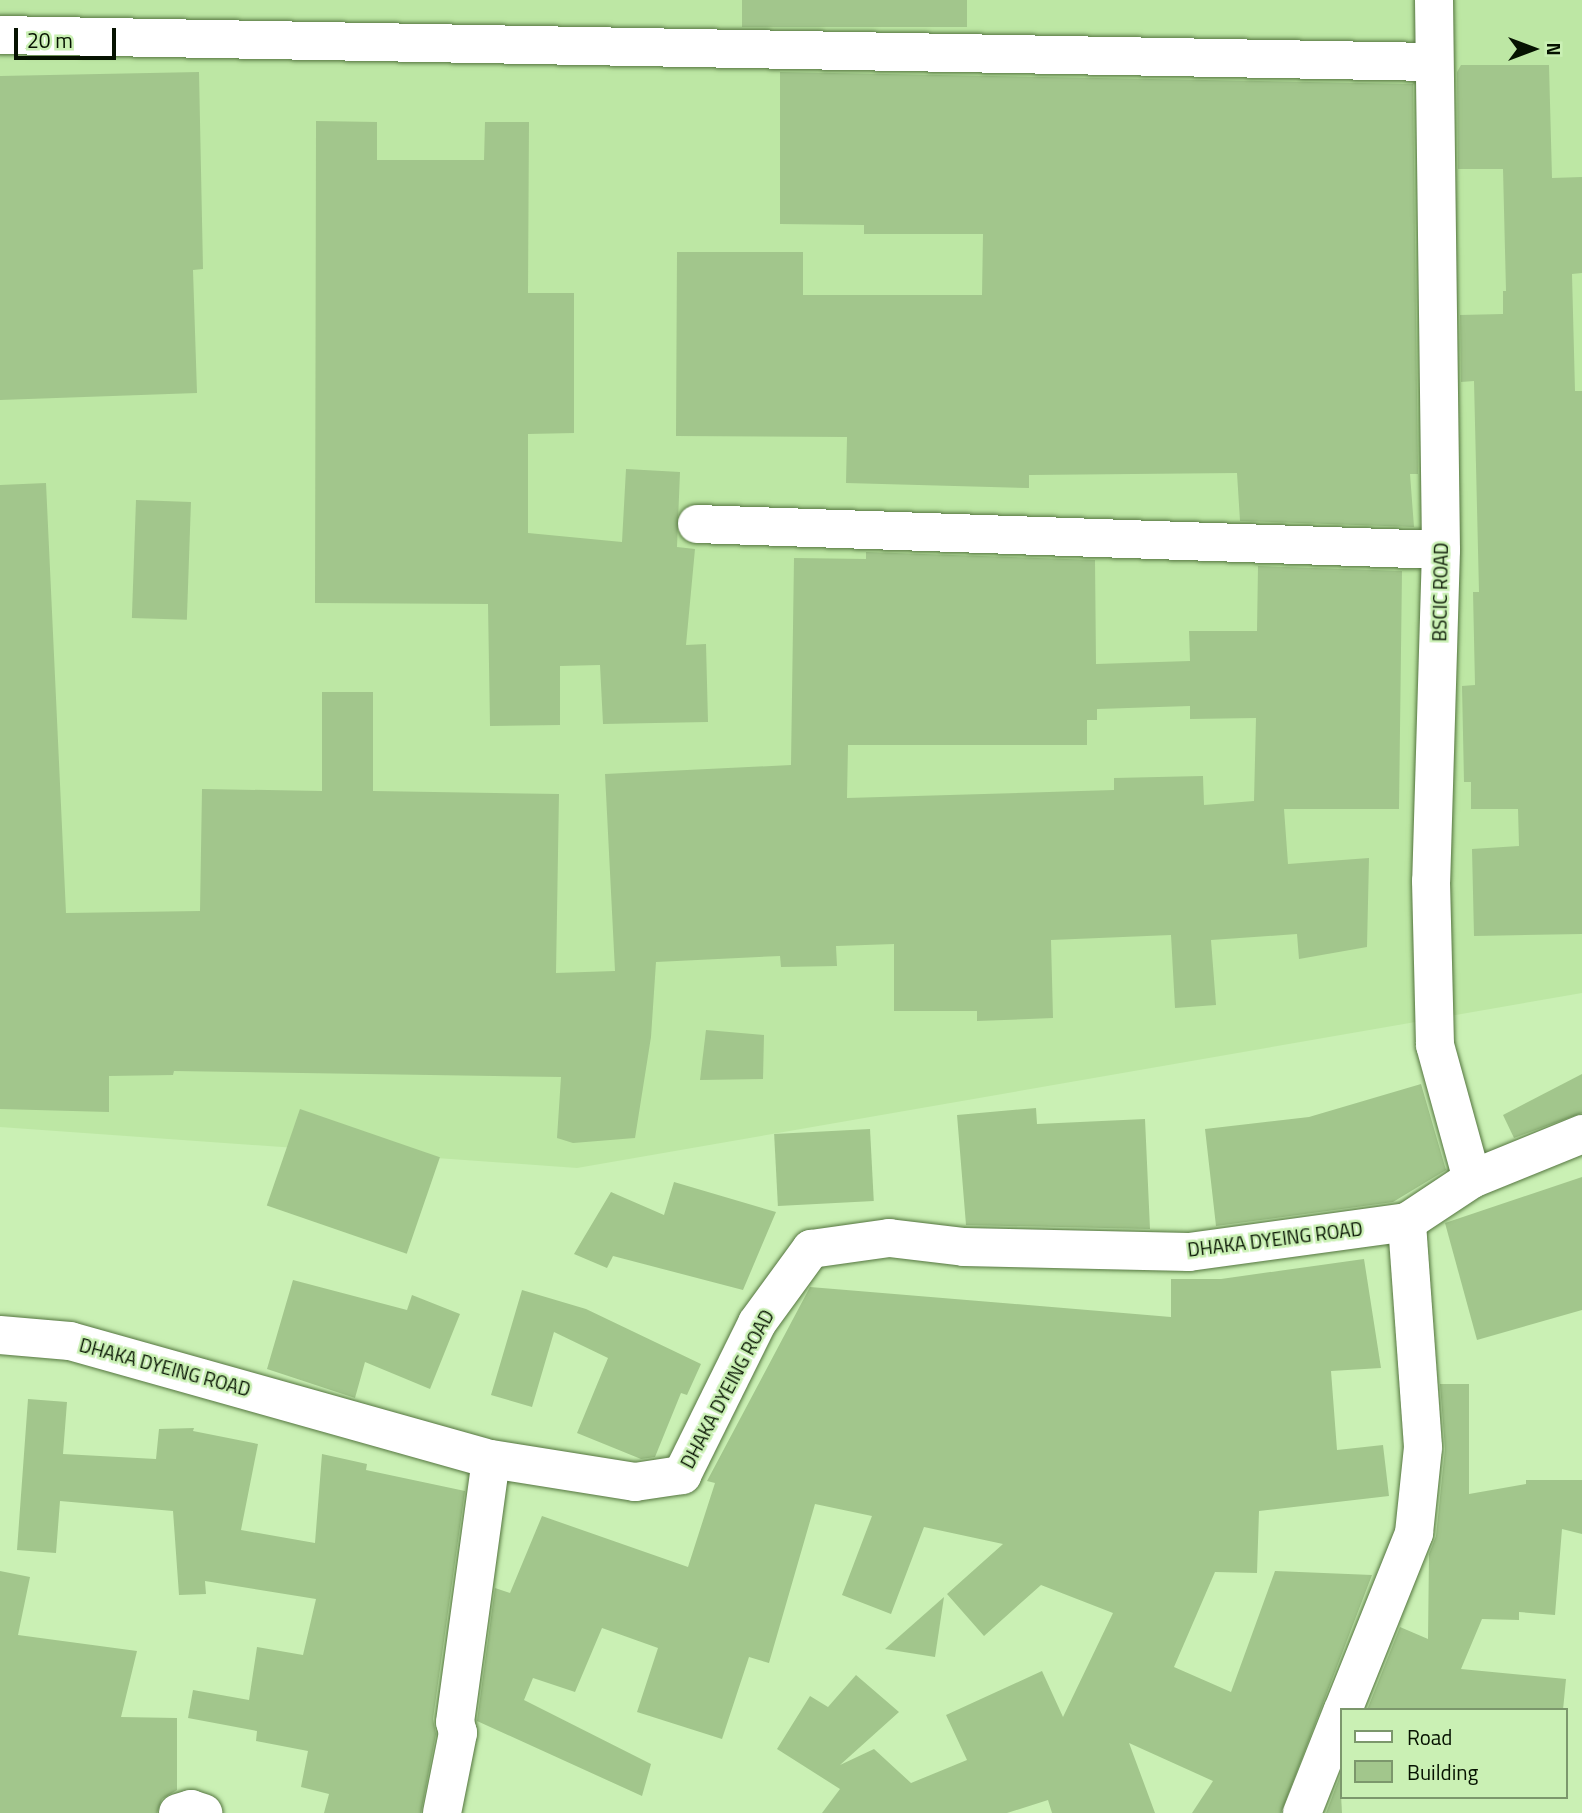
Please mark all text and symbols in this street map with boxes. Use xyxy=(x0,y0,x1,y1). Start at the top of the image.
scale bar xyxy=(18,14,119,58)
north arrow xyxy=(1498,14,1568,84)
text: 20 m xyxy=(27,24,73,56)
text: N xyxy=(1540,42,1569,56)
street label: BSCIC ROAD xyxy=(1428,542,1452,642)
street label: DHAKA DYEING ROAD xyxy=(1186,1217,1364,1261)
street label: DHAKA DYEING ROAD xyxy=(676,1306,778,1472)
street label: DHAKA DYEING ROAD xyxy=(77,1333,253,1401)
legend xyxy=(1340,1708,1568,1799)
text: Road xyxy=(1407,1721,1452,1753)
text: Building xyxy=(1407,1756,1478,1788)

